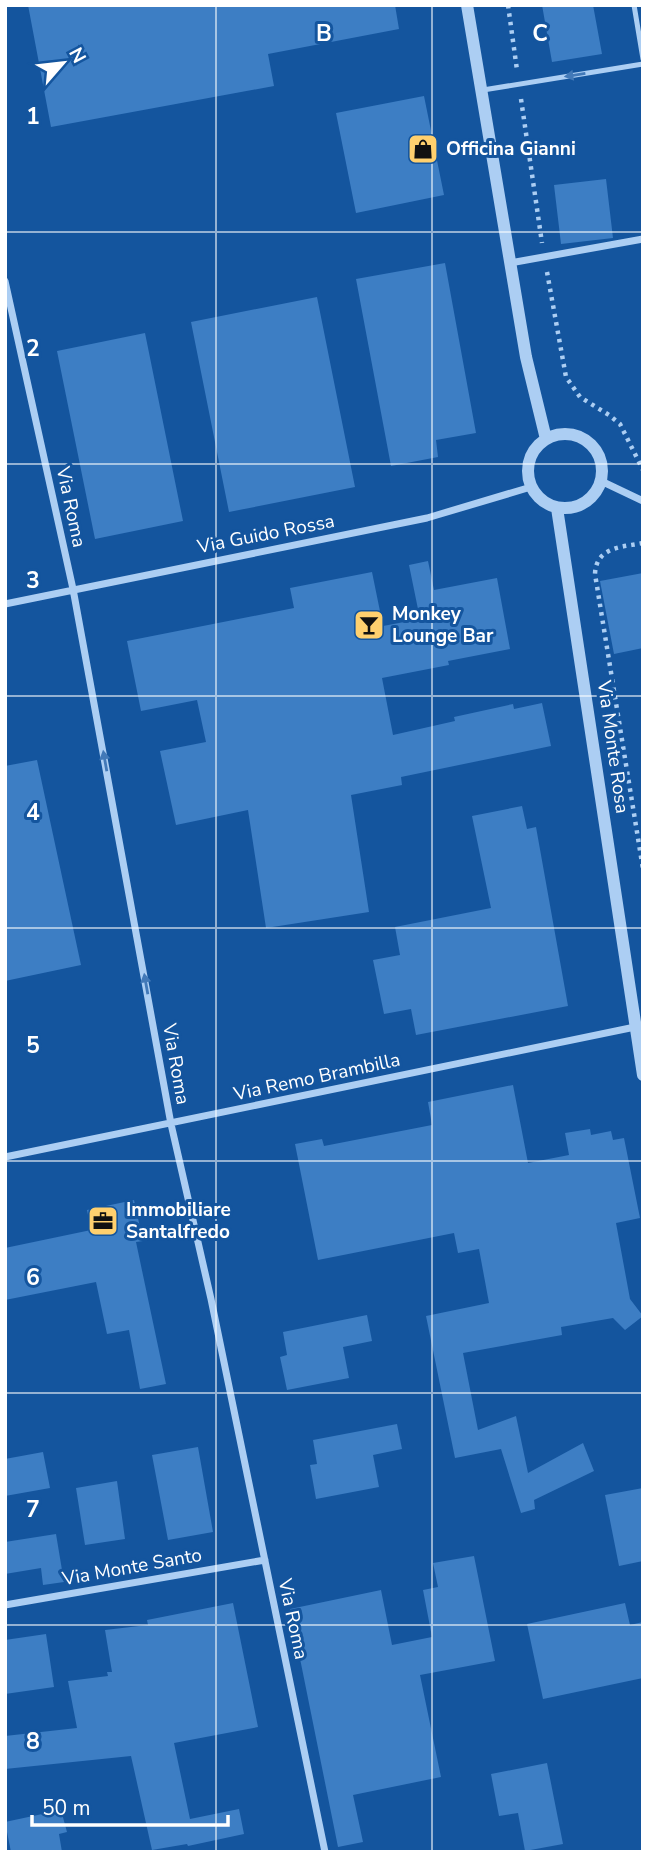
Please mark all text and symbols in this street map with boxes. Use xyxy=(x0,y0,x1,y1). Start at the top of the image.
text: B xyxy=(316,18,332,49)
text: C xyxy=(532,18,548,49)
north arrow xyxy=(28,28,98,98)
text: N xyxy=(62,43,92,68)
one-way arrow xyxy=(564,70,586,81)
text: 1 xyxy=(26,101,40,132)
shop icon: Officina Gianni xyxy=(406,132,440,166)
place label: Officina Gianni xyxy=(446,136,576,162)
text: 2 xyxy=(26,333,40,364)
street label: Via Roma xyxy=(50,463,92,550)
street label: Via Guido Rossa xyxy=(194,508,337,560)
text: 3 xyxy=(26,565,40,596)
place label: Monkey Lounge Bar xyxy=(392,601,494,649)
bar icon: Monkey Lounge Bar xyxy=(352,608,386,642)
street label: Via Monte Rosa xyxy=(591,678,635,815)
one-way arrow xyxy=(99,750,110,772)
text: 4 xyxy=(26,797,40,828)
one-way arrow xyxy=(140,973,151,995)
street label: Via Roma xyxy=(156,1020,196,1107)
text: 5 xyxy=(26,1030,40,1061)
street label: Via Remo Brambilla xyxy=(230,1047,403,1108)
place label: Immobiliare Santalfredo xyxy=(126,1197,231,1245)
office icon: Immobiliare Santalfredo xyxy=(86,1204,120,1238)
text: 6 xyxy=(26,1262,40,1293)
text: 7 xyxy=(26,1494,40,1525)
street label: Via Monte Santo xyxy=(59,1542,204,1592)
street label: Via Roma xyxy=(272,1575,314,1662)
text: 8 xyxy=(26,1726,40,1757)
scale bar xyxy=(32,1784,228,1828)
text: 50 m xyxy=(42,1794,91,1822)

